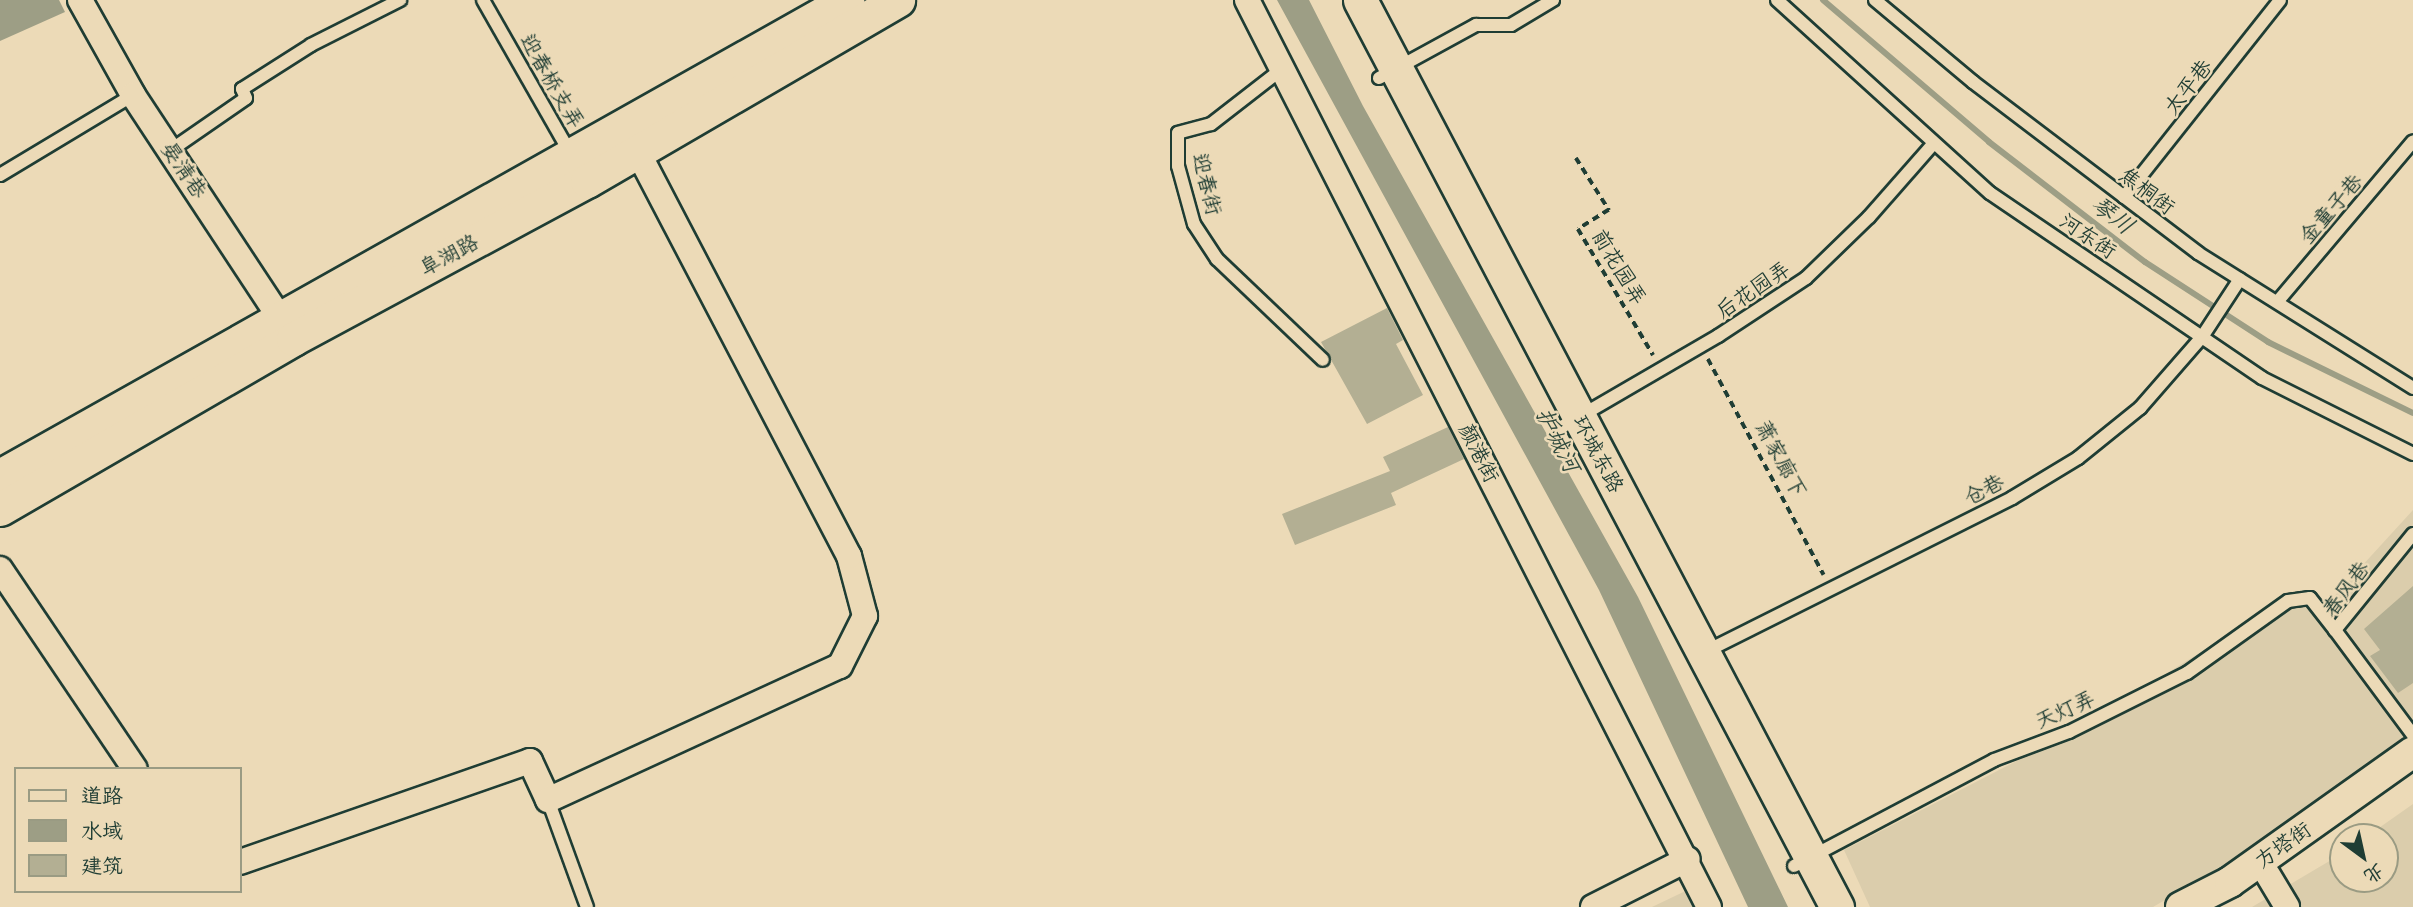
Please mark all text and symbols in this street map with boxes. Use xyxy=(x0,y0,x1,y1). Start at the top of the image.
street label: 迎春桥支弄 xyxy=(515,29,589,133)
street label: 太平巷 xyxy=(2159,54,2217,120)
street label: 晏清巷 xyxy=(156,137,212,203)
street label: 迎春街 xyxy=(1187,150,1227,218)
street label: 焦桐街 xyxy=(2114,162,2180,220)
street label: 金童子巷 xyxy=(2294,169,2368,249)
water label: 琴川 xyxy=(2086,190,2140,240)
street label: 河东街 xyxy=(2055,208,2121,264)
street label: 前花园弄 xyxy=(1587,225,1651,309)
street label: 阜湖路 xyxy=(415,229,483,281)
street label: 后花园弄 xyxy=(1711,256,1795,324)
water label: 护城河 xyxy=(1530,403,1586,477)
street label: 环城东路 xyxy=(1567,411,1629,497)
street label: 萧家廊下 xyxy=(1750,416,1812,502)
street label: 颜港街 xyxy=(1453,419,1505,487)
street label: 仓巷 xyxy=(1960,469,2008,511)
street label: 春风巷 xyxy=(2317,556,2375,622)
street label: 天灯弄 xyxy=(2031,686,2099,734)
legend xyxy=(14,767,242,893)
text: 道路 xyxy=(81,781,123,810)
text: 水域 xyxy=(81,816,123,845)
street label: 方塔街 xyxy=(2250,817,2316,873)
north arrow xyxy=(2329,823,2399,893)
text: 建筑 xyxy=(81,851,123,880)
text: 北 xyxy=(2359,858,2389,890)

